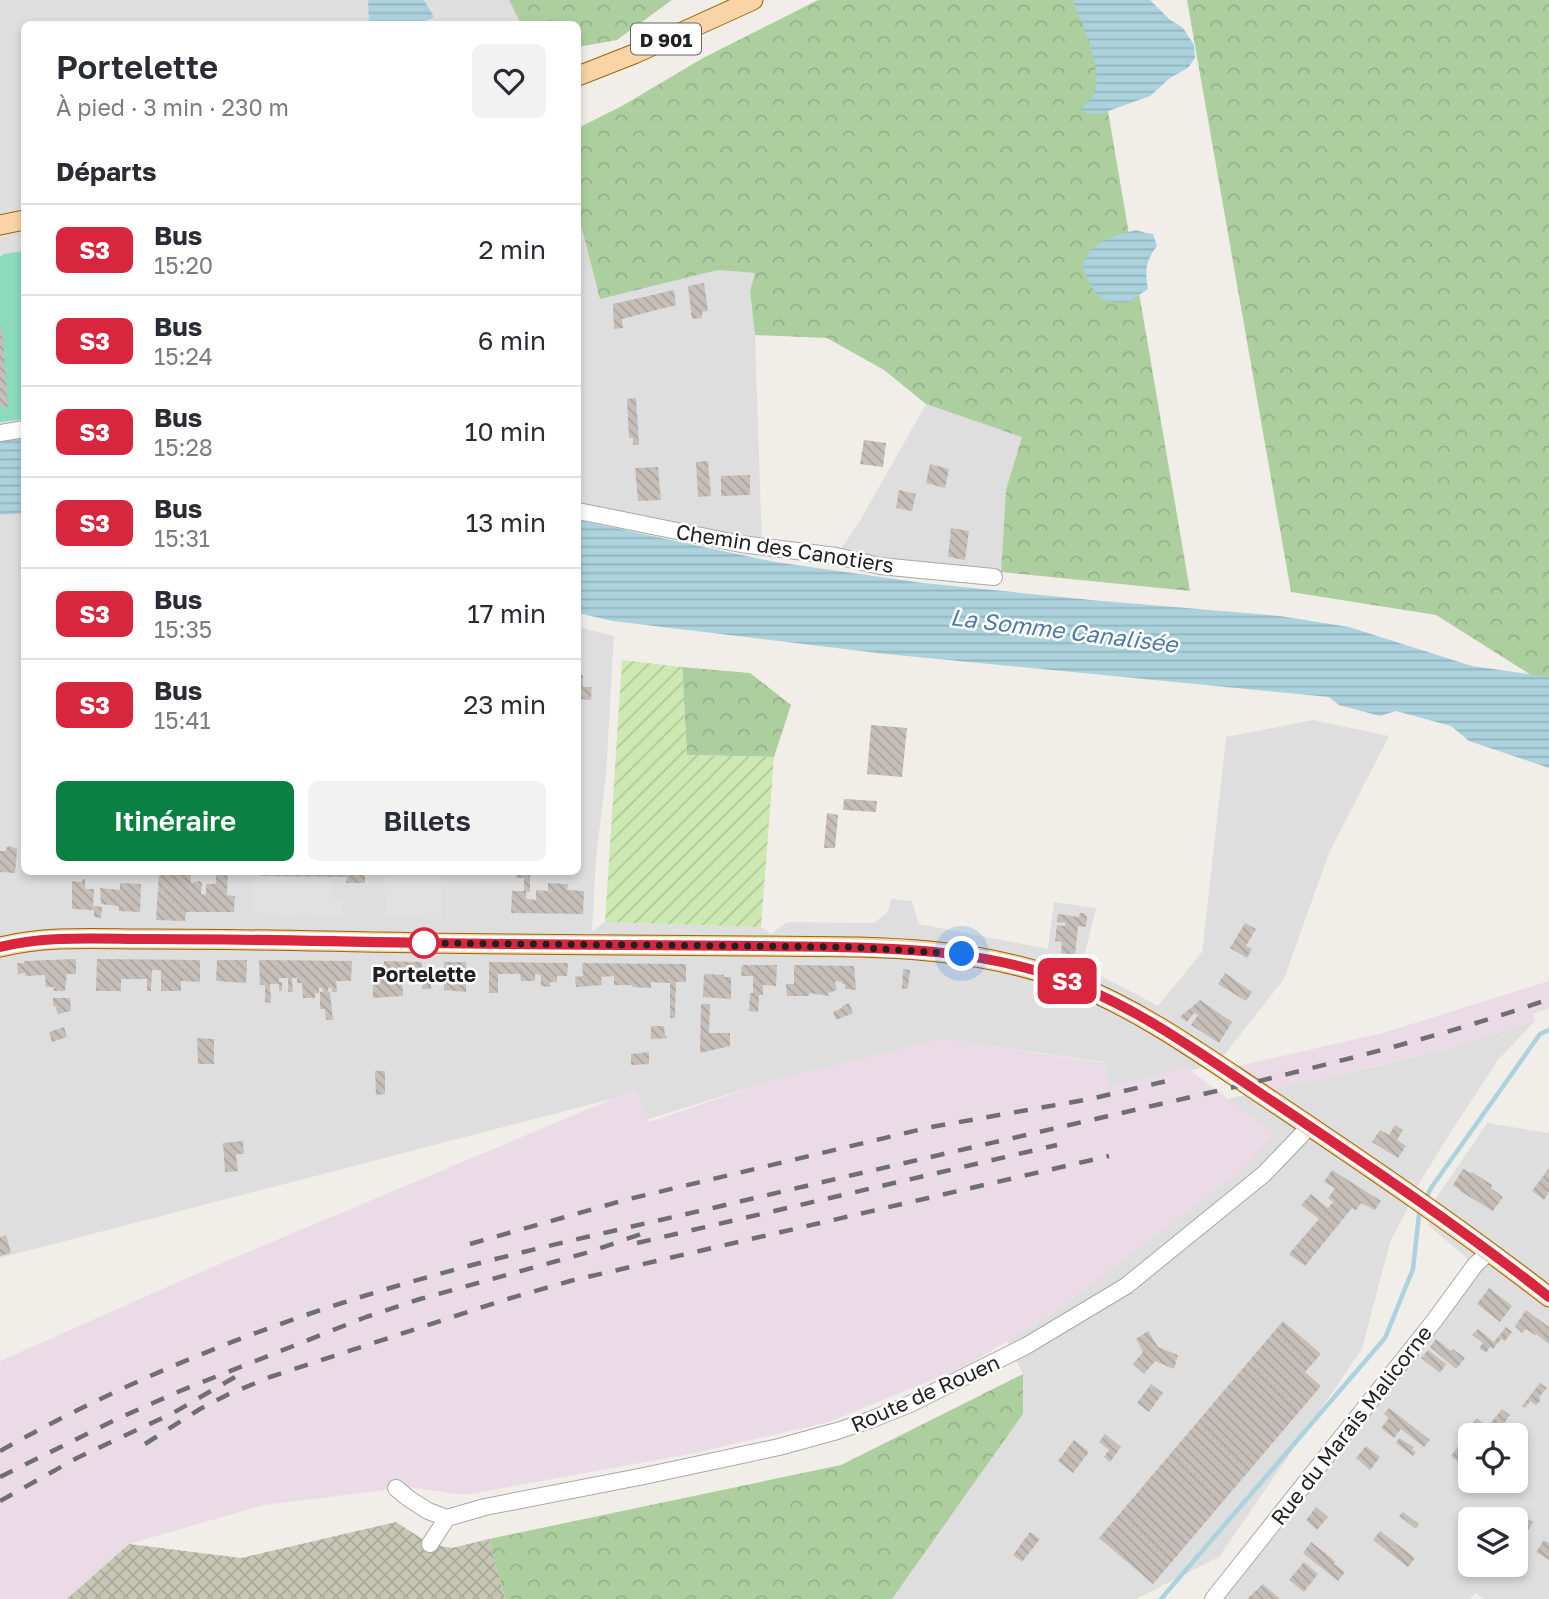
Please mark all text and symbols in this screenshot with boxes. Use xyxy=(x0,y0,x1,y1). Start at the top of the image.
road number: D 901 xyxy=(631,23,701,54)
button: heart xyxy=(472,44,546,118)
text: Portelette xyxy=(56,47,218,86)
text: À pied · 3 min · 230 m xyxy=(56,93,289,121)
text: Départs xyxy=(56,156,157,187)
text: Bus xyxy=(154,220,202,251)
text: 2 min xyxy=(478,234,546,265)
text: S3 xyxy=(79,235,110,264)
text: 15:20 xyxy=(154,251,213,279)
text: Bus xyxy=(154,311,202,342)
text: 6 min xyxy=(478,325,546,356)
text: S3 xyxy=(79,326,110,355)
text: 15:24 xyxy=(154,342,213,370)
text: Bus xyxy=(154,402,202,433)
text: 10 min xyxy=(465,416,546,447)
text: S3 xyxy=(79,417,110,446)
text: 15:28 xyxy=(154,433,213,461)
text: Bus xyxy=(154,493,202,524)
text: 13 min xyxy=(466,507,546,538)
text: S3 xyxy=(79,508,110,537)
street label: Chemin des Canotiers xyxy=(674,518,896,578)
text: 15:31 xyxy=(154,524,210,552)
text: Bus xyxy=(154,584,202,615)
text: 17 min xyxy=(467,598,546,629)
text: S3 xyxy=(79,599,110,628)
water label: La Somme Canalisée xyxy=(949,602,1181,658)
text: 15:35 xyxy=(154,615,212,643)
text: Bus xyxy=(154,675,202,706)
text: 23 min xyxy=(463,689,546,720)
text: S3 xyxy=(79,690,110,719)
text: 15:41 xyxy=(154,706,211,734)
button: Itinéraire xyxy=(56,781,294,861)
button: Billets xyxy=(308,781,546,861)
marker: Portelette xyxy=(409,928,439,958)
your location xyxy=(944,936,979,971)
line badge: S3 xyxy=(1036,958,1098,1004)
place label: Portelette xyxy=(372,961,476,987)
text: S3 xyxy=(1052,966,1082,995)
street label: Rue du Marais Malicorne xyxy=(1265,1320,1437,1530)
street label: Route de Rouen xyxy=(847,1349,1003,1437)
map controls xyxy=(1458,1423,1528,1577)
button: locate xyxy=(1458,1423,1528,1493)
button: layers xyxy=(1458,1507,1528,1577)

